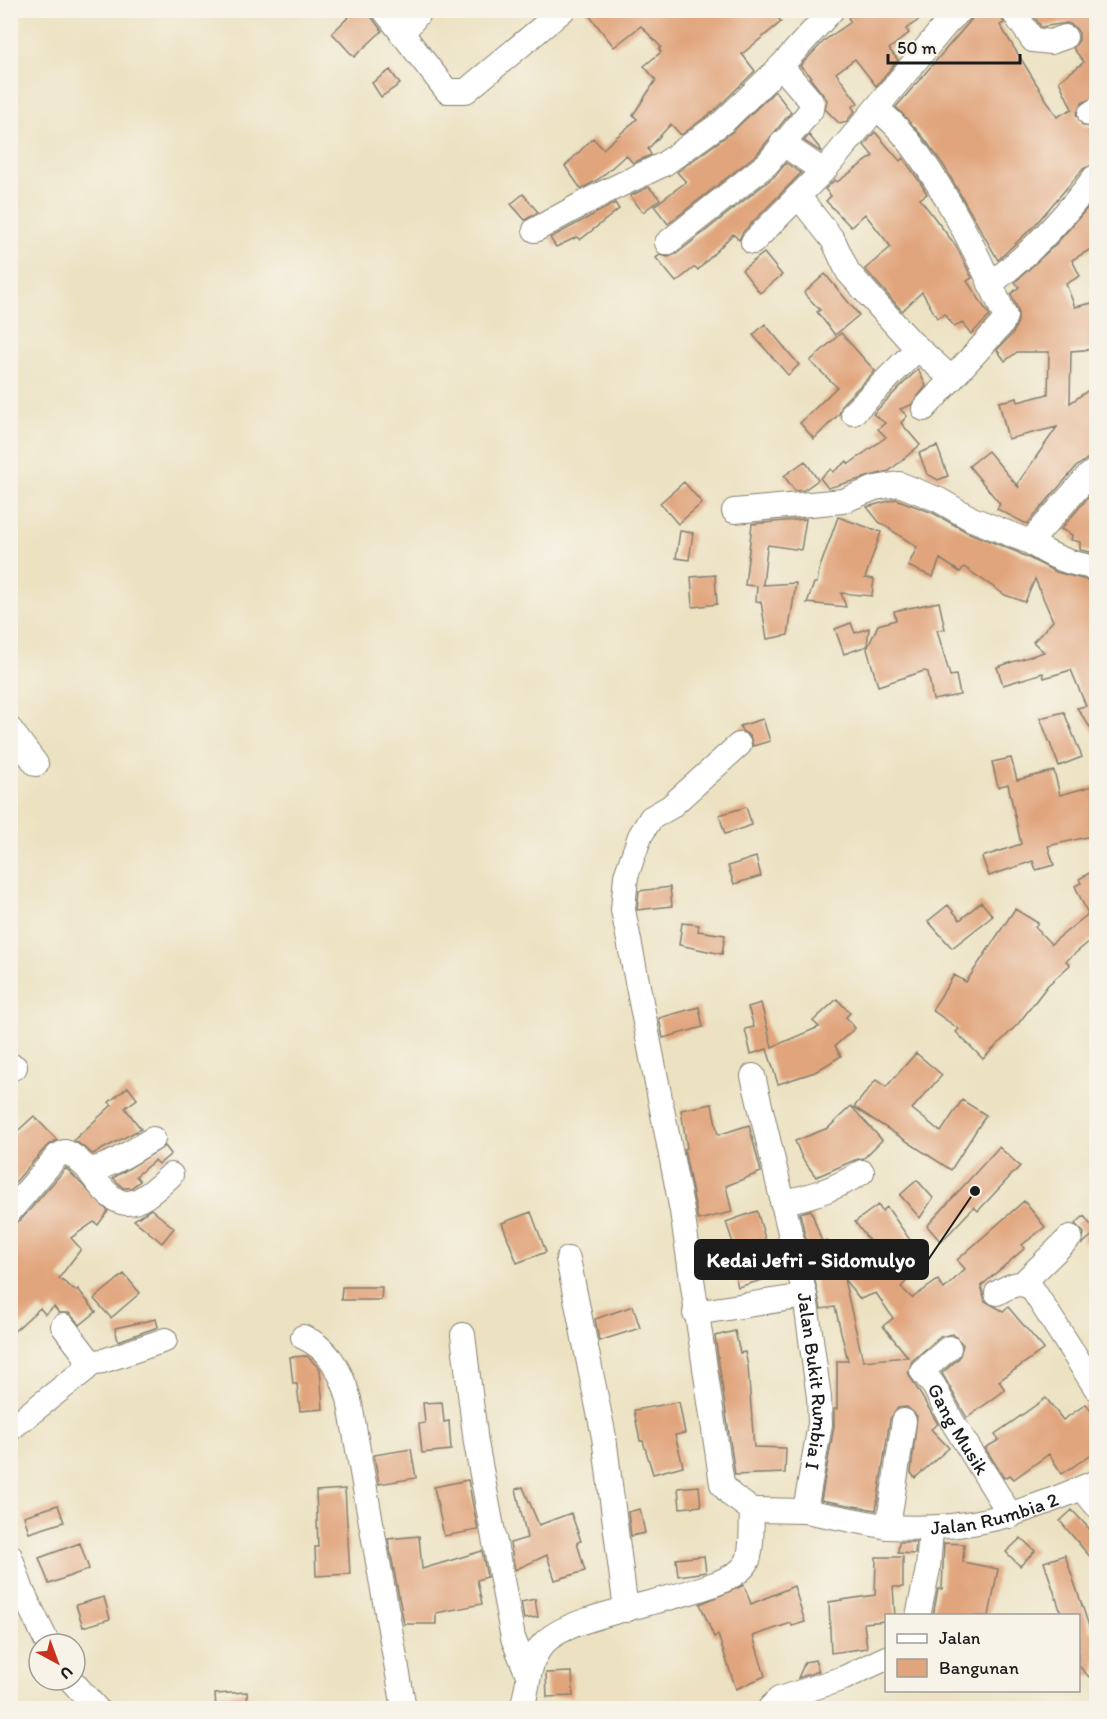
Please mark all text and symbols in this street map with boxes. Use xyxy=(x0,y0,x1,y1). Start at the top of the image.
scale bar xyxy=(888,27,1020,65)
text: 50 m xyxy=(897,37,937,59)
callout: Kedai Jefri - Sidomulyo xyxy=(695,1240,928,1279)
text: Kedai Jefri - Sidomulyo xyxy=(707,1247,916,1273)
street label: Jalan Bukit Rumbia I xyxy=(793,1291,833,1472)
street label: Gang Musik xyxy=(923,1379,995,1480)
street label: Jalan Rumbia 2 xyxy=(930,1487,1062,1540)
legend xyxy=(885,1614,1080,1692)
text: Jalan xyxy=(939,1627,981,1649)
north arrow xyxy=(27,1632,87,1692)
text: Bangunan xyxy=(939,1657,1019,1679)
text: U xyxy=(56,1662,77,1684)

